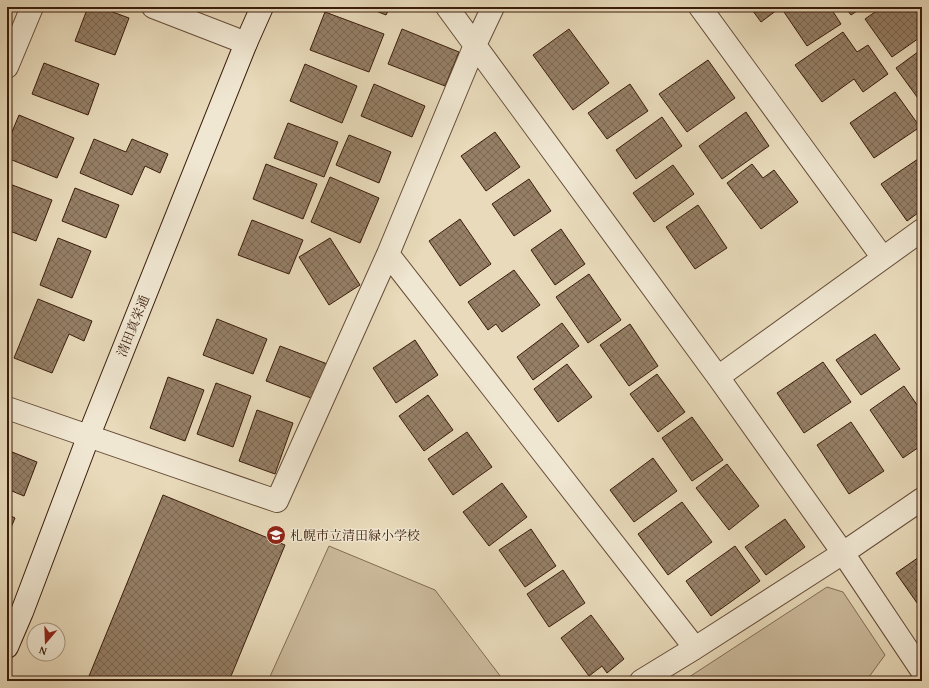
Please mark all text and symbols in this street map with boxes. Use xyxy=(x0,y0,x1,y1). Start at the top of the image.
street label: 清田真栄通 xyxy=(112,292,154,360)
school or university icon: 札幌市立清田緑小学校 xyxy=(265,524,287,546)
place label: 札幌市立清田緑小学校 xyxy=(290,526,420,545)
north arrow xyxy=(26,622,66,662)
text: N xyxy=(36,642,49,660)

